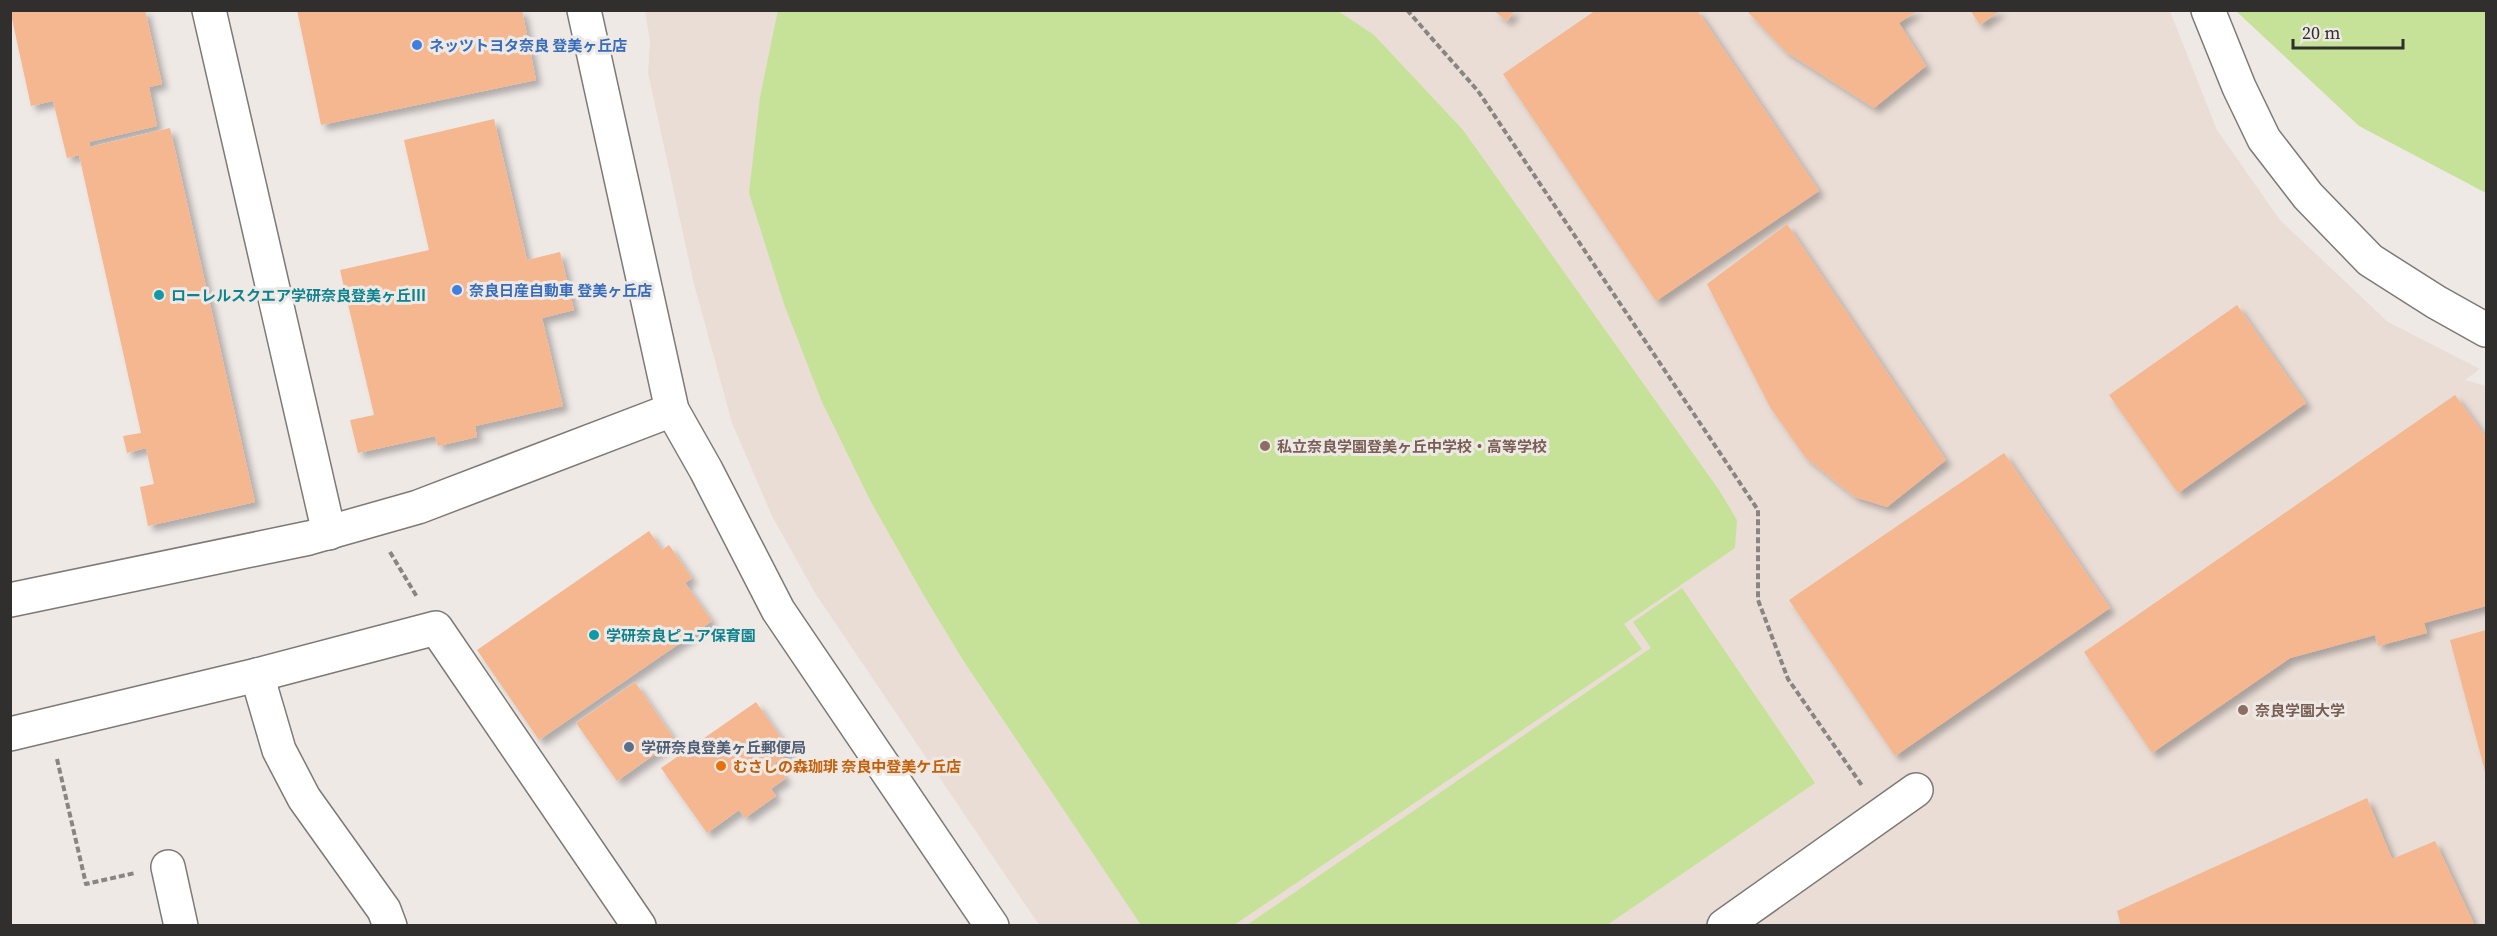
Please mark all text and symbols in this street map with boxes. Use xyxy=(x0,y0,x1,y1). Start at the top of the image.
scale bar xyxy=(2293,12,2402,50)
text: 20 m xyxy=(2302,20,2340,45)
place label: ネッツトヨタ奈良 登美ヶ丘店 xyxy=(429,35,627,56)
marker: ネッツトヨタ奈良 登美ヶ丘店 xyxy=(410,38,424,52)
place label: 奈良日産自動車 登美ヶ丘店 xyxy=(469,280,652,301)
marker: 奈良日産自動車 登美ヶ丘店 xyxy=(450,283,464,297)
place label: ローレルスクエア学研奈良登美ヶ丘Ⅲ xyxy=(171,285,426,306)
marker: ローレルスクエア学研奈良登美ヶ丘Ⅲ xyxy=(152,288,166,302)
place label: 私立奈良学園登美ヶ丘中学校・高等学校 xyxy=(1277,436,1547,457)
marker: 私立奈良学園登美ヶ丘中学校・高等学校 xyxy=(1258,439,1272,453)
place label: 学研奈良ピュア保育園 xyxy=(606,625,756,646)
marker: 学研奈良ピュア保育園 xyxy=(587,628,601,642)
place label: 奈良学園大学 xyxy=(2255,700,2345,721)
marker: 奈良学園大学 xyxy=(2236,703,2250,717)
place label: 学研奈良登美ヶ丘郵便局 xyxy=(641,737,806,758)
marker: 学研奈良登美ヶ丘郵便局 xyxy=(622,740,636,754)
place label: むさしの森珈琲 奈良中登美ケ丘店 xyxy=(733,756,961,777)
marker: むさしの森珈琲 奈良中登美ケ丘店 xyxy=(714,759,728,773)

